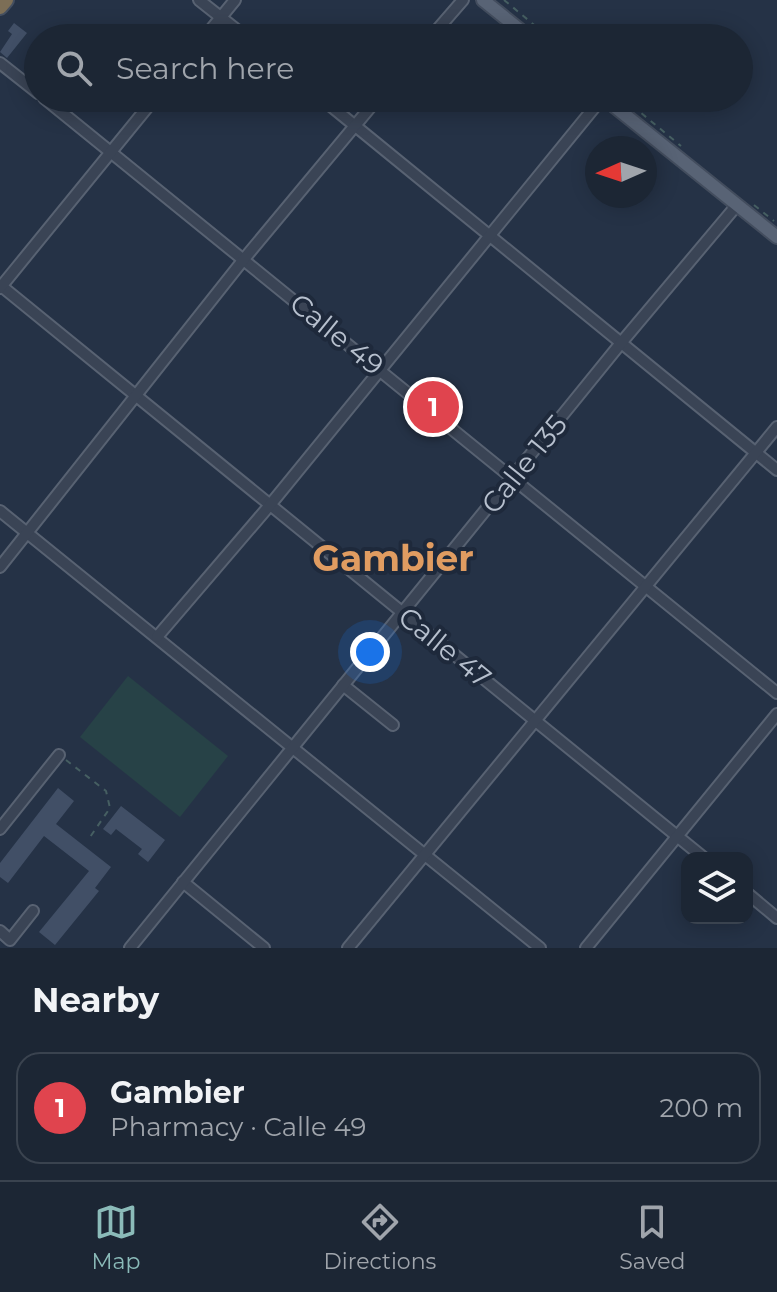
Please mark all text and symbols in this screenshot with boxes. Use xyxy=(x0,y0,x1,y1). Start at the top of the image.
search box xyxy=(24,24,753,112)
icon: search xyxy=(52,46,96,90)
text: Search here xyxy=(116,50,294,87)
north arrow xyxy=(585,136,657,208)
street label: Calle 49 xyxy=(283,286,391,382)
pin: 1 xyxy=(407,377,459,437)
street label: Calle 135 xyxy=(474,408,574,520)
district label: Gambier xyxy=(312,536,474,580)
street label: Calle 47 xyxy=(392,599,498,695)
your location xyxy=(350,632,390,672)
map controls xyxy=(681,852,753,924)
button: layers xyxy=(681,852,753,924)
text: Nearby xyxy=(32,979,159,1021)
text: Gambier xyxy=(110,1074,245,1111)
text: 1 xyxy=(55,1092,65,1124)
text: 200 m xyxy=(659,1092,743,1124)
text: Pharmacy · Calle 49 xyxy=(110,1111,366,1143)
tab: Map xyxy=(92,1200,140,1275)
tab: Directions xyxy=(324,1200,436,1275)
tab: Saved xyxy=(619,1200,685,1275)

